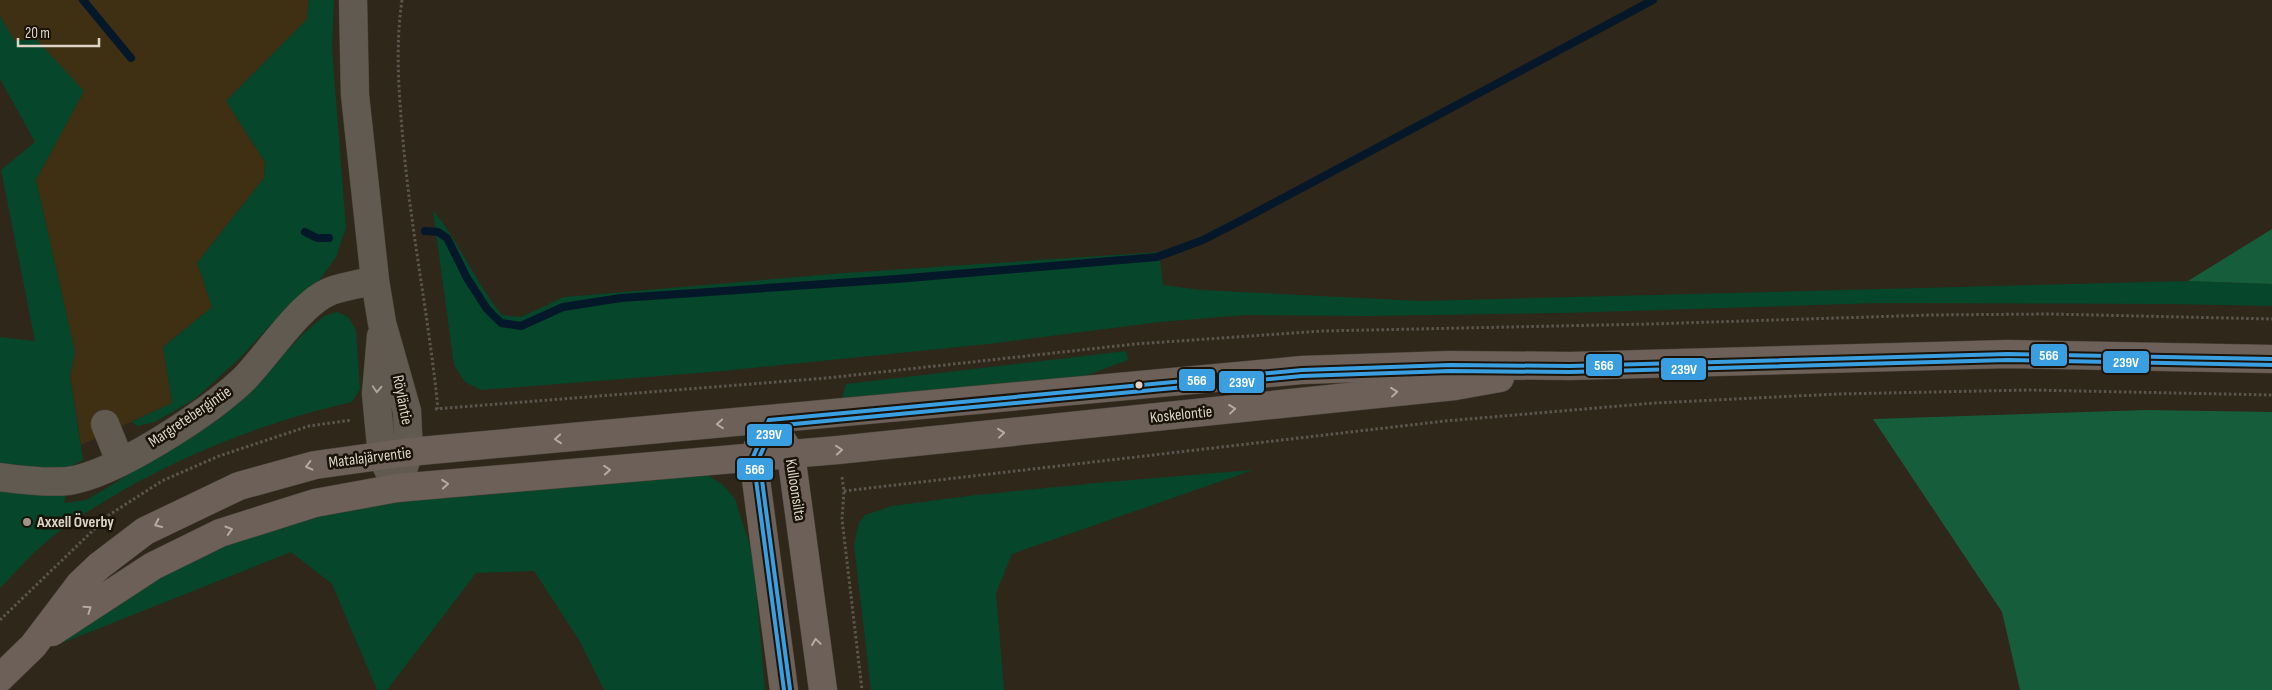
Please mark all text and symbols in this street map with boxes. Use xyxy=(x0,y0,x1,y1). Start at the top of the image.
scale bar xyxy=(18,15,99,47)
text: 20 m xyxy=(25,24,50,43)
line badge: 566 xyxy=(2030,343,2068,367)
text: 566 xyxy=(2039,347,2059,364)
line badge: 239V xyxy=(2102,350,2150,374)
line badge: 566 xyxy=(1585,353,1623,377)
text: 239V xyxy=(2113,354,2139,371)
text: 566 xyxy=(1594,357,1614,374)
line badge: 239V xyxy=(1660,357,1707,381)
text: 239V xyxy=(1671,361,1697,378)
line badge: 566 xyxy=(1178,368,1216,392)
line badge: 239V xyxy=(1218,370,1265,394)
text: 566 xyxy=(1187,372,1207,389)
street label: Röyläntie xyxy=(388,374,416,426)
text: 239V xyxy=(1229,374,1255,391)
unlabelled marker xyxy=(1134,380,1144,390)
street label: Margretebergintie xyxy=(145,382,235,452)
one-way arrow xyxy=(371,385,382,393)
one-way arrow xyxy=(1390,387,1398,398)
street label: Koskelontie xyxy=(1149,402,1213,428)
one-way arrow xyxy=(1229,404,1237,415)
one-way arrow xyxy=(716,418,724,429)
line badge: 239V xyxy=(746,423,793,447)
text: 239V xyxy=(756,426,782,443)
one-way arrow xyxy=(997,428,1005,439)
one-way arrow xyxy=(554,433,562,444)
street label: Matalajärventie xyxy=(328,443,412,473)
one-way arrow xyxy=(836,445,844,456)
line badge: 566 xyxy=(736,457,774,481)
street label: Kulloonsilta xyxy=(781,458,809,522)
one-way arrow xyxy=(305,460,314,471)
text: 566 xyxy=(745,461,765,478)
one-way arrow xyxy=(603,465,611,476)
one-way arrow xyxy=(441,479,449,490)
place label: Axxell Överby xyxy=(36,513,114,532)
marker: Axxell Överby xyxy=(21,516,33,528)
one-way arrow xyxy=(154,518,163,528)
one-way arrow xyxy=(225,526,233,536)
one-way arrow xyxy=(83,605,92,615)
one-way arrow xyxy=(811,637,822,645)

